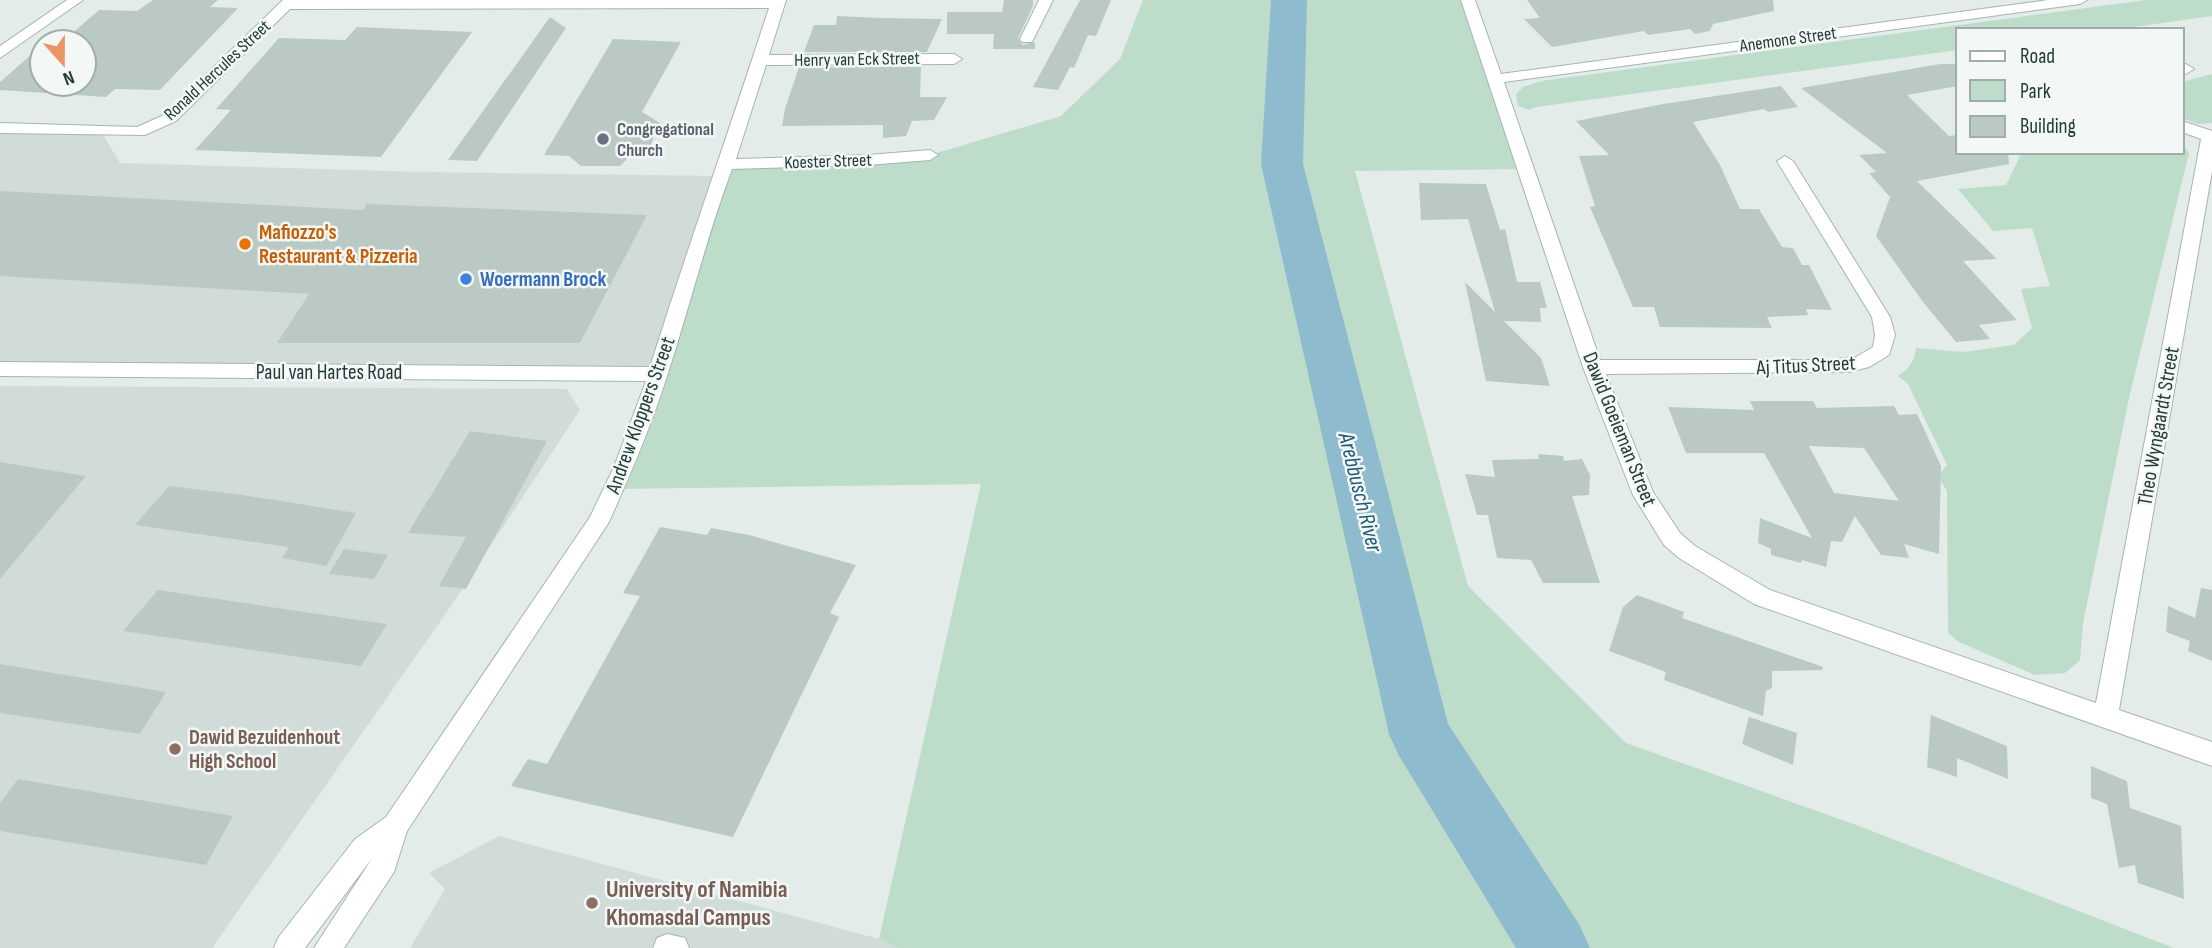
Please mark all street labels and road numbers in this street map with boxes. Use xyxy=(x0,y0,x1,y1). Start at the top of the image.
street label: Ronald Hercules Street xyxy=(160,15,275,125)
street label: Anemone Street xyxy=(1737,22,1838,57)
street label: Henry van Eck Street xyxy=(794,48,921,71)
street label: Koester Street xyxy=(784,149,873,174)
street label: Andrew Kloppers Street xyxy=(600,333,680,498)
street label: Theo Wyngaardt Street xyxy=(2132,345,2185,508)
street label: Dawid Goeieman Street xyxy=(1577,348,1662,510)
street label: Aj Titus Street xyxy=(1755,350,1856,381)
street label: Paul van Hartes Road xyxy=(256,360,402,385)

